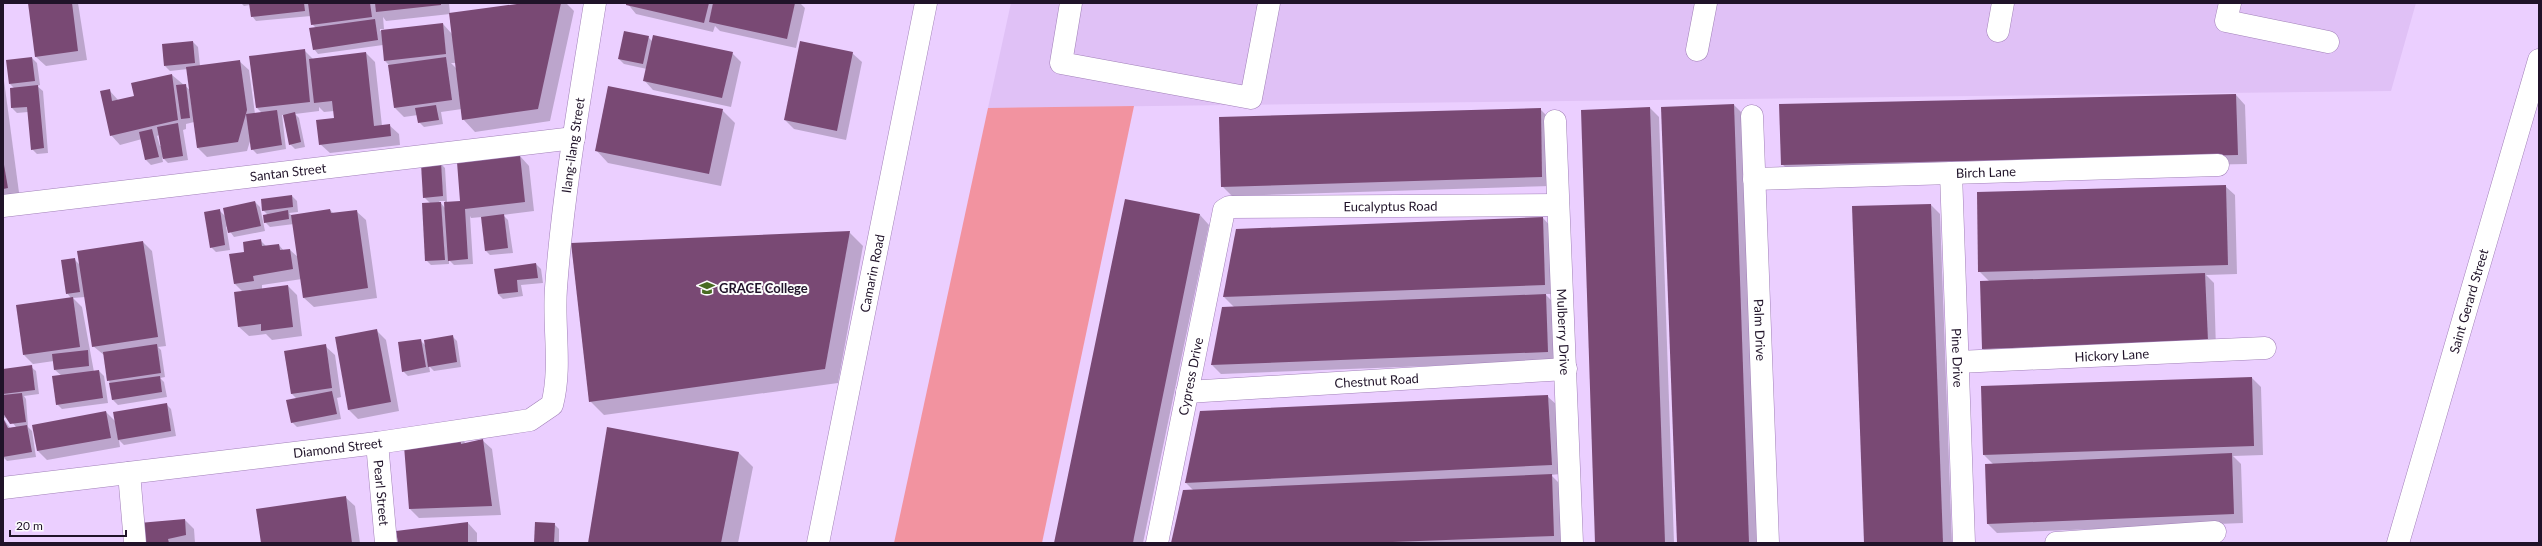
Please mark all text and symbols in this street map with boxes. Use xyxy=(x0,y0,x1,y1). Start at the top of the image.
street label: Ilang-ilang Street xyxy=(558,96,588,194)
street label: Santan Street xyxy=(249,160,327,185)
street label: Birch Lane xyxy=(1956,163,2016,181)
street label: Eucalyptus Road xyxy=(1343,198,1437,214)
street label: Camarin Road xyxy=(856,233,888,314)
street label: Saint Gerard Street xyxy=(2446,246,2492,355)
school or university icon: GRACE College xyxy=(698,279,716,297)
place label: GRACE College xyxy=(719,280,808,296)
street label: Mulberry Drive xyxy=(1554,288,1573,376)
street label: Palm Drive xyxy=(1751,298,1769,361)
street label: Pine Drive xyxy=(1948,328,1967,388)
street label: Cypress Drive xyxy=(1175,336,1206,417)
street label: Hickory Lane xyxy=(2074,345,2150,365)
street label: Chestnut Road xyxy=(1334,370,1419,391)
street label: Diamond Street xyxy=(292,434,384,461)
street label: Pearl Street xyxy=(371,459,392,527)
scale bar xyxy=(10,512,126,538)
text: 20 m xyxy=(16,518,43,533)

